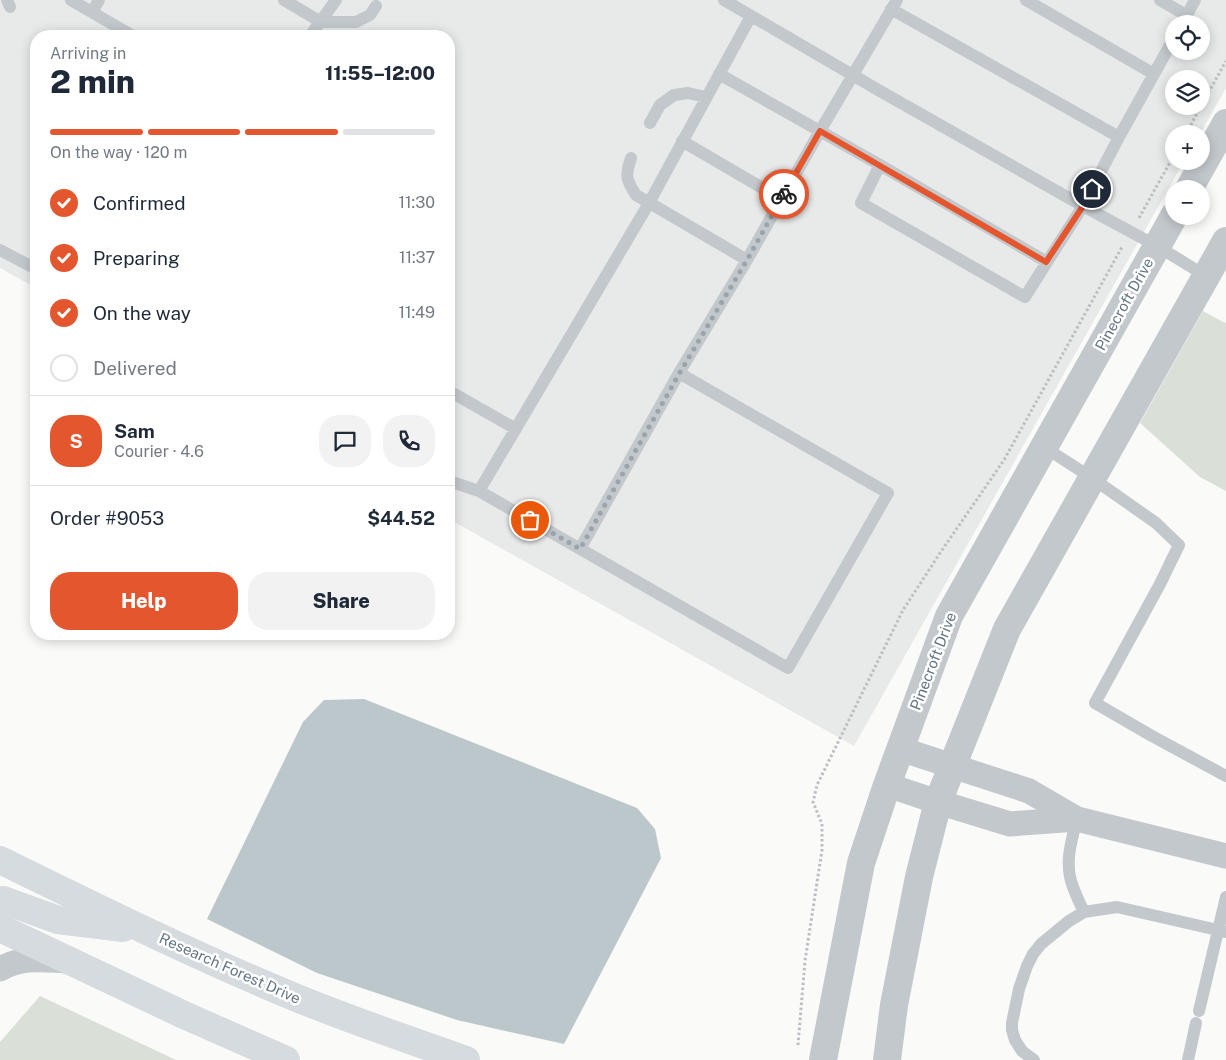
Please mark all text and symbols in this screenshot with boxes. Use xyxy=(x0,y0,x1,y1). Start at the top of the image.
map controls xyxy=(1165,15,1210,225)
button: locate xyxy=(1165,15,1210,60)
text: Arriving in xyxy=(50,44,126,63)
text: 11:55–12:00 xyxy=(325,62,435,84)
text: 2 min xyxy=(50,63,135,100)
button: layers xyxy=(1165,70,1210,115)
button: + xyxy=(1165,125,1210,170)
text: On the way · 120 m xyxy=(50,143,187,162)
pin xyxy=(1071,168,1113,210)
courier xyxy=(759,169,809,219)
icon: home xyxy=(1078,175,1106,203)
icon: bike xyxy=(770,180,798,208)
button: − xyxy=(1165,180,1210,225)
icon: check xyxy=(50,189,78,217)
text: Confirmed xyxy=(93,192,186,214)
text: 11:30 xyxy=(399,193,435,212)
icon: check xyxy=(50,244,78,272)
text: Preparing xyxy=(93,247,180,269)
text: 11:37 xyxy=(399,248,435,267)
street label: Pinecroft Drive xyxy=(1092,255,1156,353)
icon: check xyxy=(50,299,78,327)
text: On the way xyxy=(93,302,191,324)
text: 11:49 xyxy=(398,303,435,322)
text: Delivered xyxy=(93,357,177,379)
button: chat xyxy=(319,415,371,467)
button: phone xyxy=(383,415,435,467)
text: Sam xyxy=(114,420,155,442)
text: S xyxy=(69,430,83,452)
text: Courier · 4.6 xyxy=(114,442,204,461)
pin xyxy=(509,499,551,541)
icon: bag xyxy=(516,506,544,534)
text: Order #9053 xyxy=(50,507,164,529)
text: $44.52 xyxy=(367,507,435,529)
button: Help xyxy=(50,572,238,630)
button: Share xyxy=(248,572,435,630)
street label: Pinecroft Drive xyxy=(907,610,959,712)
street label: Research Forest Drive xyxy=(157,929,303,1007)

